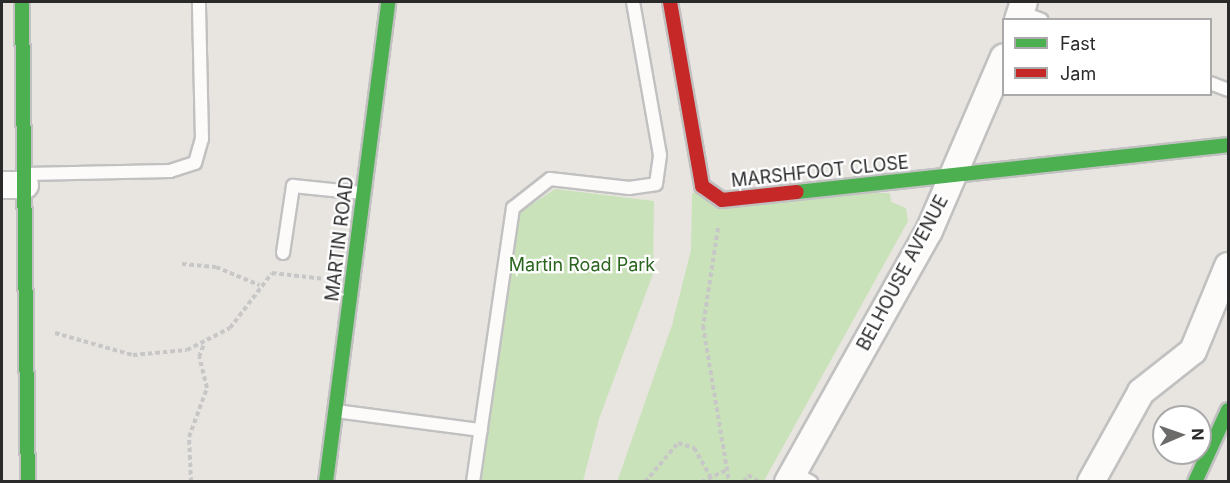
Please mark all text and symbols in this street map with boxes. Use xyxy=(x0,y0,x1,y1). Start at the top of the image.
legend xyxy=(1002,18,1212,96)
text: Fast xyxy=(1060,33,1096,54)
text: Jam xyxy=(1060,63,1096,84)
street label: MARSHFOOT CLOSE xyxy=(730,152,910,192)
street label: MARTIN ROAD xyxy=(322,175,358,303)
street label: BELHOUSE AVENUE xyxy=(853,192,953,354)
park label: Martin Road Park xyxy=(509,254,655,276)
north arrow xyxy=(1152,405,1212,465)
text: N xyxy=(1188,428,1208,441)

